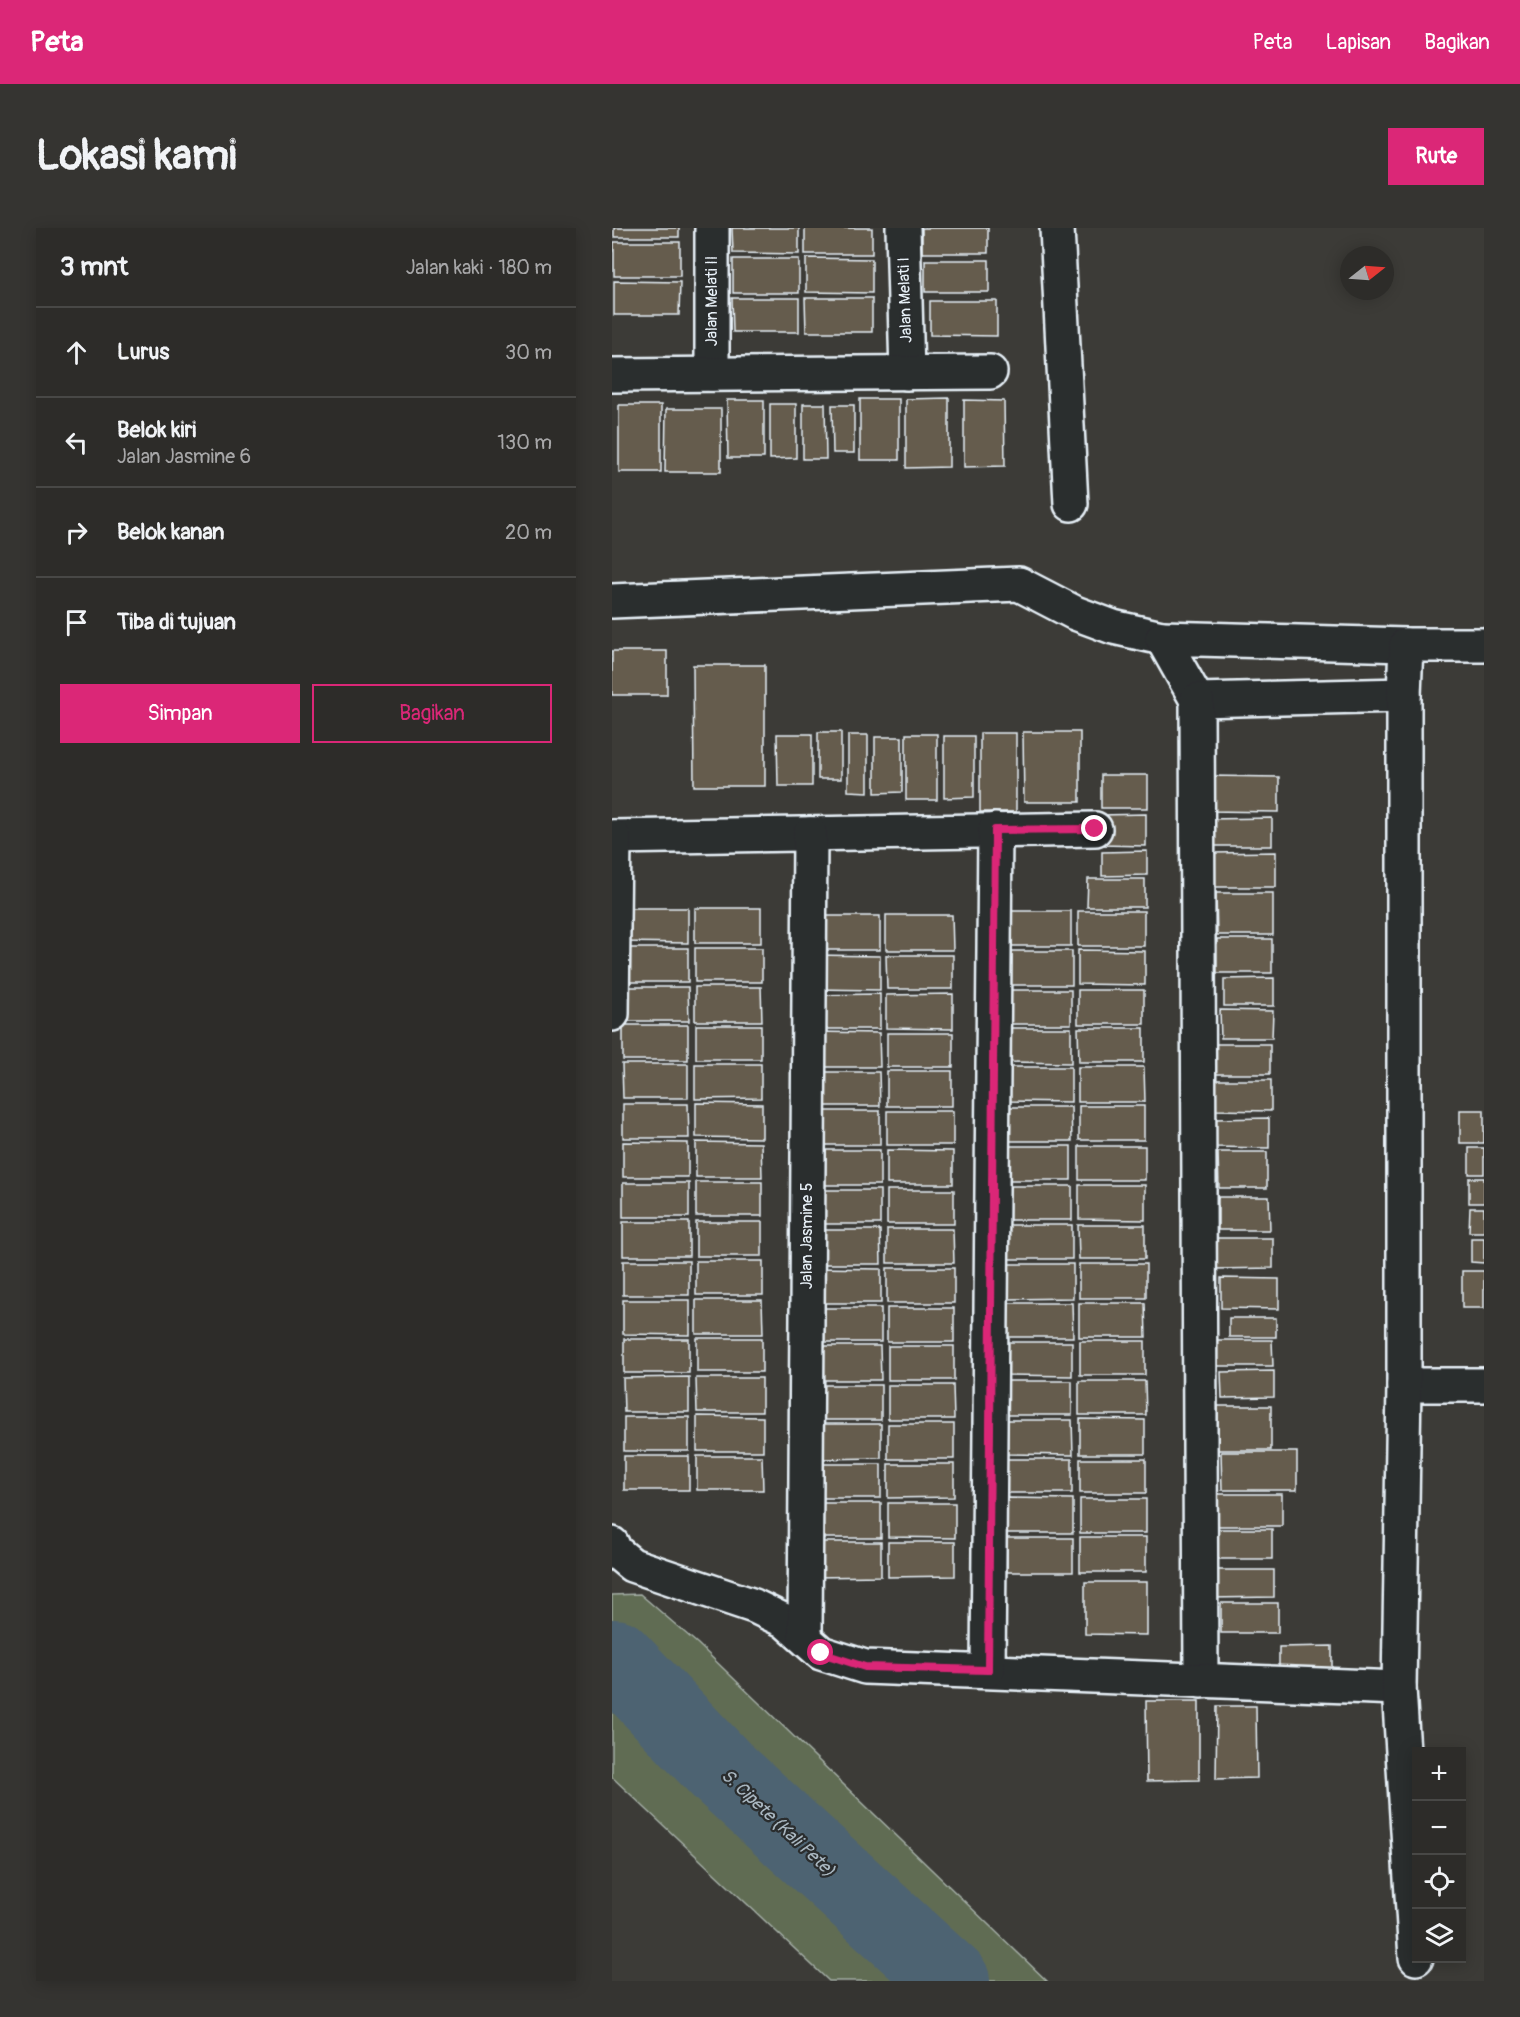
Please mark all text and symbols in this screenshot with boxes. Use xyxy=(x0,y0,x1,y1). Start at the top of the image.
text: Peta xyxy=(30,25,84,60)
text: Peta xyxy=(1252,29,1293,56)
text: Lapisan xyxy=(1326,29,1391,56)
text: Bagikan xyxy=(1424,29,1490,56)
button: Rute xyxy=(1388,128,1484,185)
text: Lokasi kami xyxy=(36,130,236,182)
north arrow xyxy=(1340,246,1394,300)
text: 3 mnt xyxy=(60,251,128,283)
text: Jalan kaki · 180 m xyxy=(406,255,552,280)
street label: Jalan Melati II xyxy=(702,256,722,346)
street label: Jalan Melati I xyxy=(894,257,916,343)
icon: ahead xyxy=(60,336,93,369)
text: Lurus xyxy=(117,338,169,366)
text: 30 m xyxy=(505,340,552,365)
text: Belok kiri xyxy=(117,416,196,444)
icon: left xyxy=(60,426,93,459)
text: 130 m xyxy=(497,430,552,455)
text: Jalan Jasmine 6 xyxy=(117,444,251,469)
icon: right xyxy=(60,516,93,549)
text: Belok kanan xyxy=(117,518,225,546)
text: 20 m xyxy=(505,520,552,545)
icon: arrive xyxy=(60,606,93,639)
text: Tiba di tujuan xyxy=(117,608,236,636)
button: Simpan xyxy=(60,684,300,743)
button: Bagikan xyxy=(312,684,552,743)
route end xyxy=(1081,815,1107,841)
street label: Jalan Jasmine 5 xyxy=(797,1183,817,1289)
route start xyxy=(807,1639,833,1665)
map controls xyxy=(1412,1747,1466,1963)
button: + xyxy=(1412,1747,1466,1801)
water label: S. Cipete (Kali Pete) xyxy=(716,1764,840,1882)
button: − xyxy=(1412,1801,1466,1855)
button: locate xyxy=(1412,1855,1466,1909)
button: layers xyxy=(1412,1909,1466,1963)

